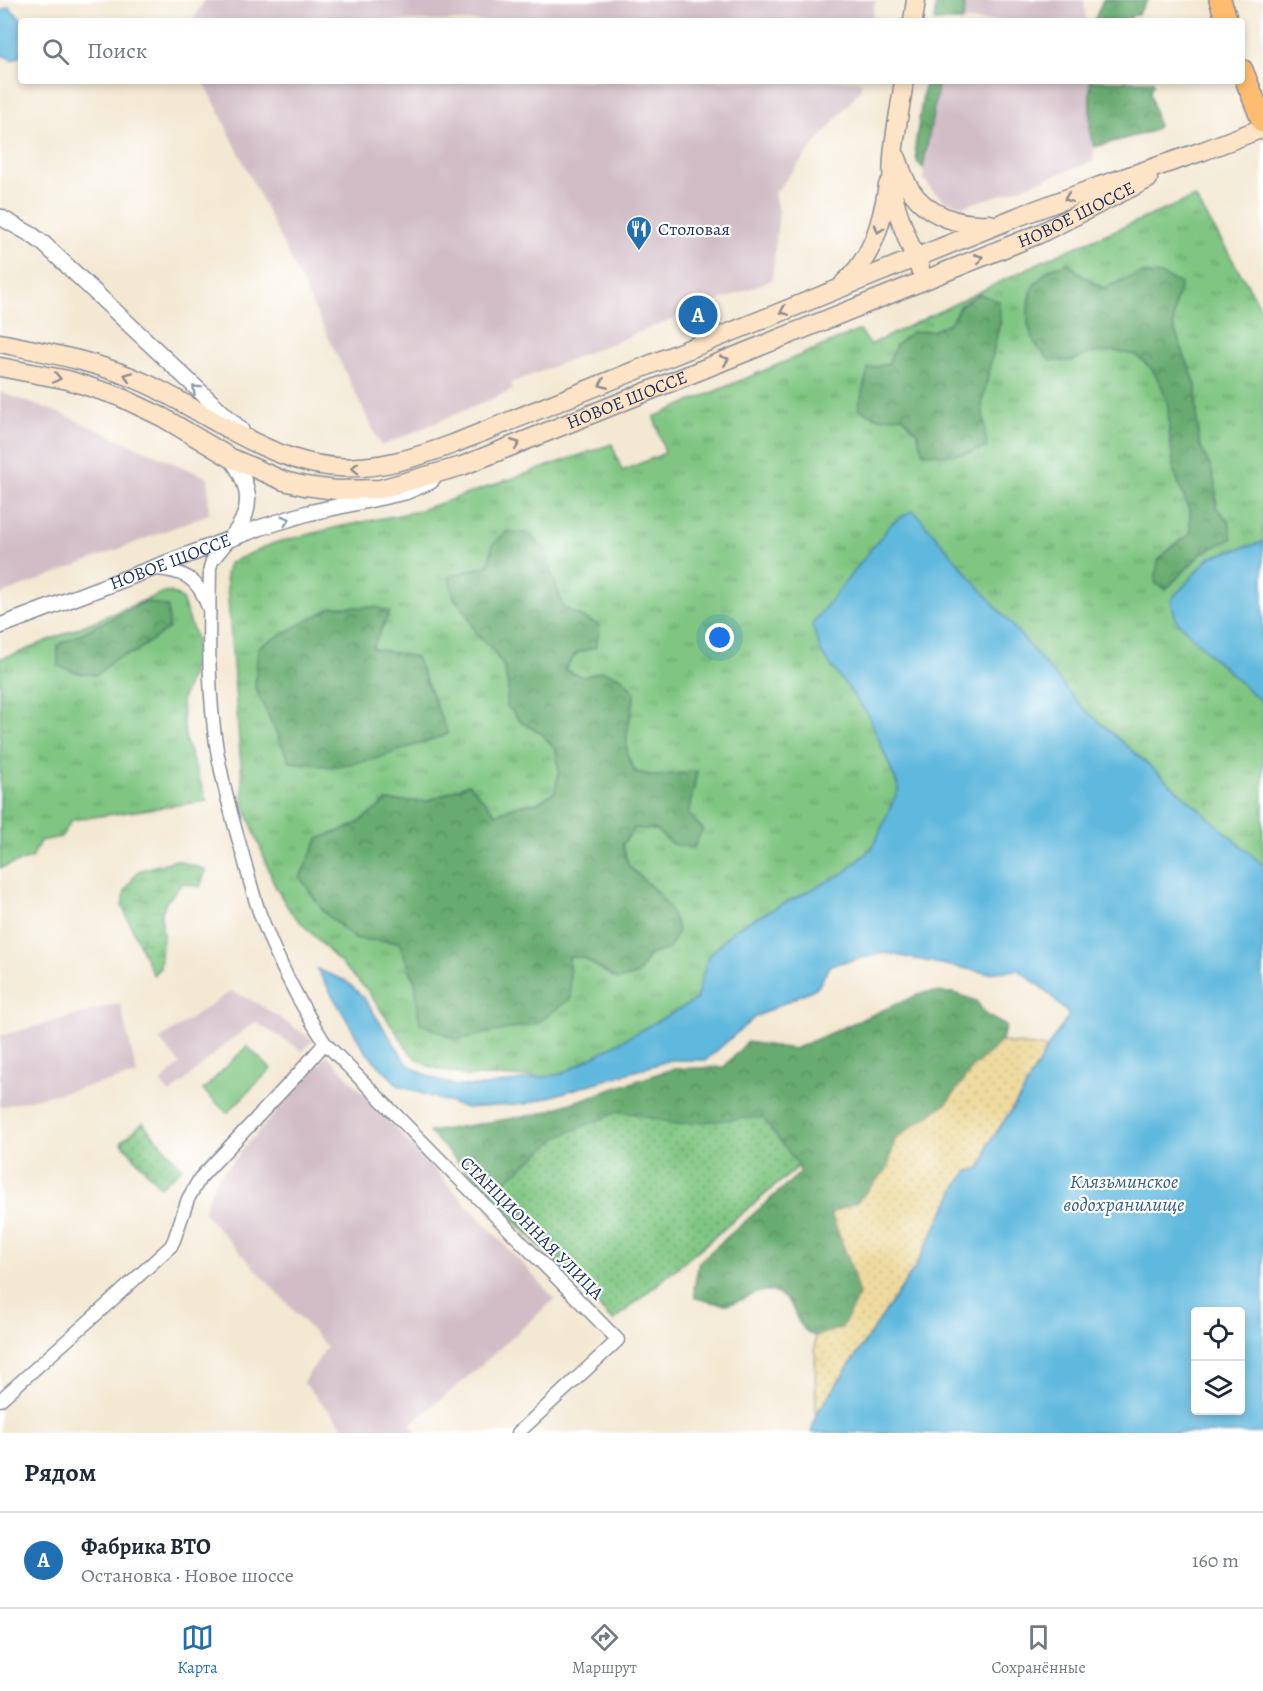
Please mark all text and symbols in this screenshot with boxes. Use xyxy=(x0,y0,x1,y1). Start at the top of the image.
search box xyxy=(18,18,1245,84)
icon: search xyxy=(39,35,72,68)
text: Поиск xyxy=(87,36,147,66)
street label: НОВОЕ ШОССЕ xyxy=(1014,176,1139,254)
one-way arrow xyxy=(1063,191,1074,203)
restaurant icon: Столовая xyxy=(624,214,654,252)
place label: Столовая xyxy=(658,217,730,241)
one-way arrow xyxy=(874,223,886,234)
one-way arrow xyxy=(973,253,984,265)
pin: A xyxy=(678,292,718,338)
one-way arrow xyxy=(779,304,790,316)
one-way arrow xyxy=(719,355,730,367)
street label: НОВОЕ ШОССЕ xyxy=(563,365,691,435)
one-way arrow xyxy=(52,371,62,384)
one-way arrow xyxy=(124,371,135,383)
one-way arrow xyxy=(598,377,609,389)
one-way arrow xyxy=(192,385,203,396)
one-way arrow xyxy=(510,439,521,451)
one-way arrow xyxy=(350,461,359,474)
one-way arrow xyxy=(280,515,291,527)
street label: НОВОЕ ШОССЕ xyxy=(106,528,234,595)
your location xyxy=(705,623,734,652)
street label: СТАНЦИОННАЯ УЛИЦА xyxy=(455,1151,609,1305)
water label: Клязьминское водохранилище xyxy=(1064,1168,1184,1218)
map controls xyxy=(1191,1307,1245,1415)
button: locate xyxy=(1191,1307,1245,1361)
button: layers xyxy=(1191,1361,1245,1415)
text: Рядом xyxy=(24,1455,96,1490)
text: Фабрика ВТО xyxy=(81,1532,211,1562)
text: A xyxy=(37,1547,50,1574)
text: 160 m xyxy=(1192,1547,1239,1574)
text: Остановка · Новое шоссе xyxy=(81,1562,294,1589)
tab: Карта xyxy=(177,1621,218,1679)
tab: Маршрут xyxy=(572,1621,637,1679)
tab: Сохранённые xyxy=(991,1621,1086,1679)

